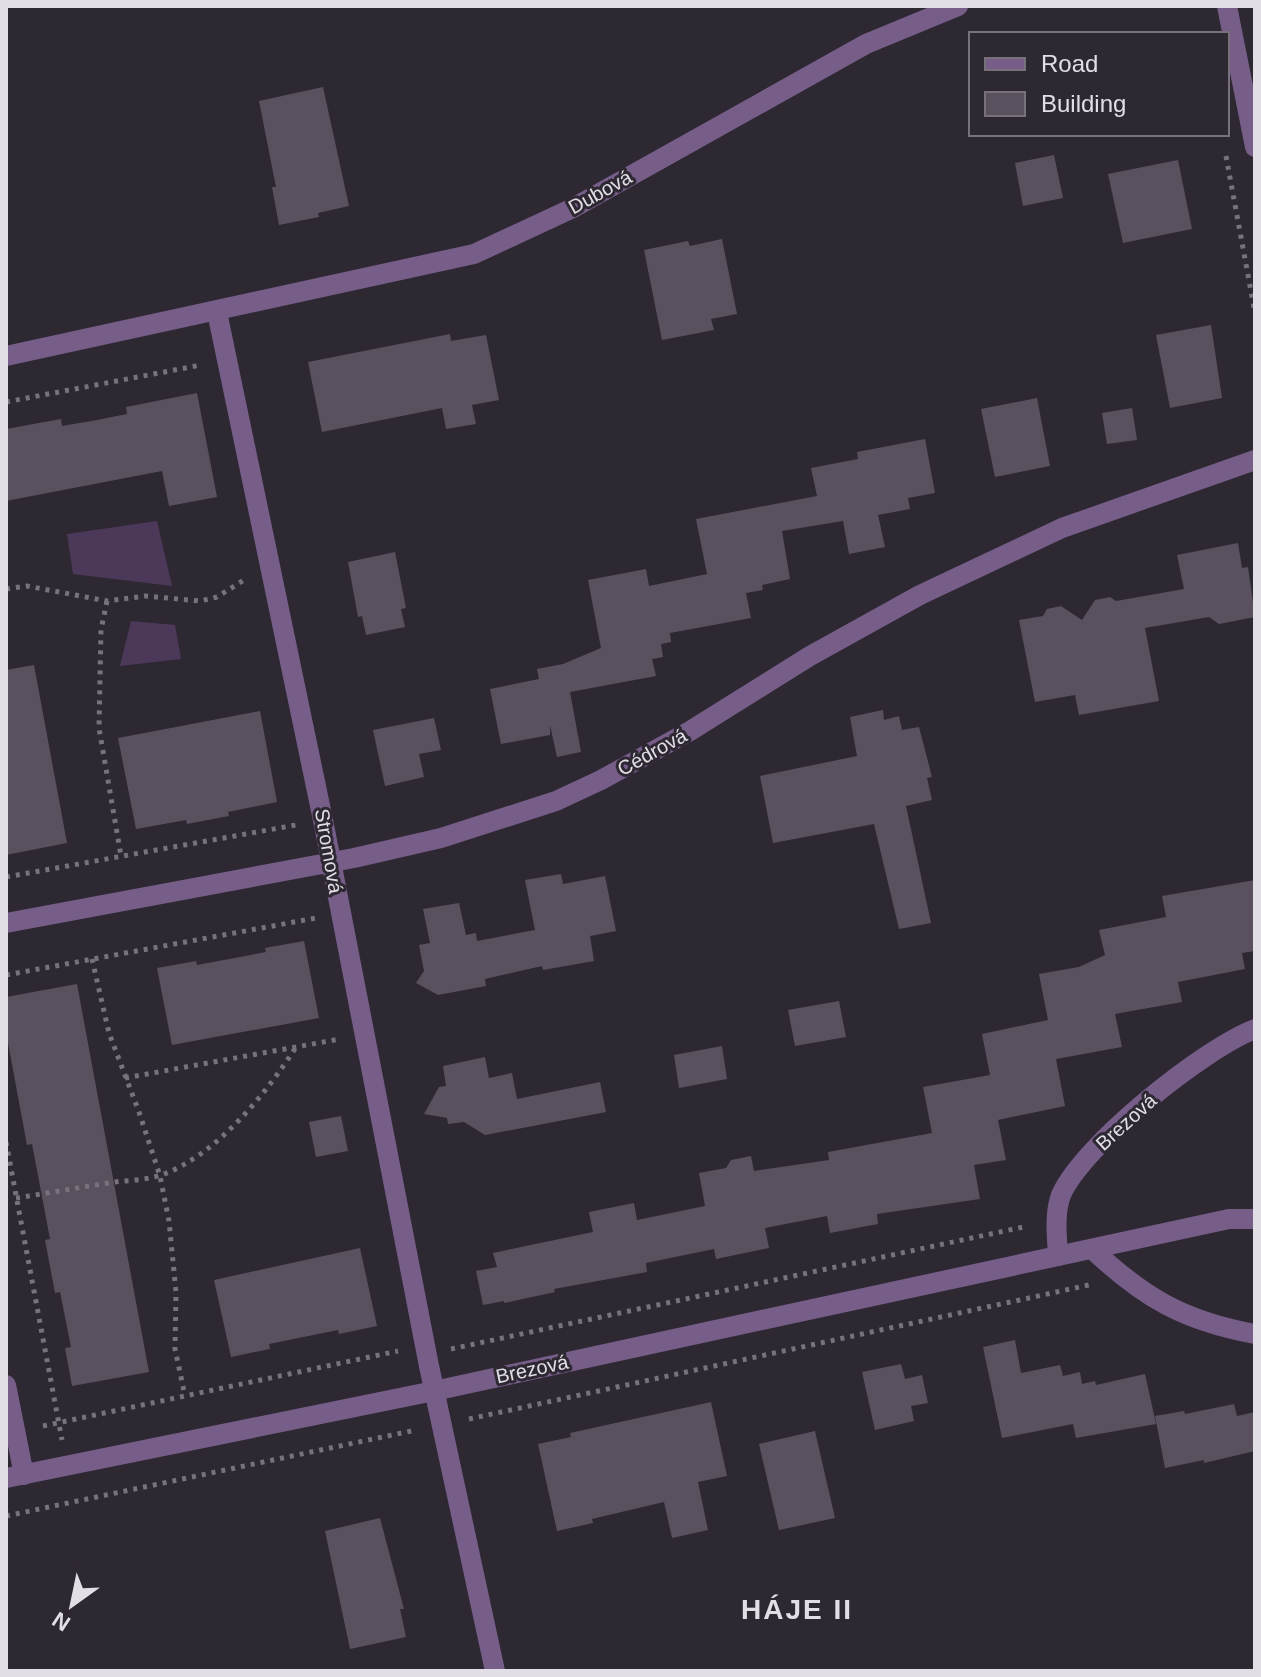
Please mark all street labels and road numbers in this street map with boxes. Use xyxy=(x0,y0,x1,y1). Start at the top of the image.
street label: Dubová xyxy=(565,165,636,218)
street label: Cédrová xyxy=(614,724,691,780)
street label: Stromová xyxy=(311,807,347,896)
street label: Brezová xyxy=(1091,1089,1161,1155)
street label: Brezová xyxy=(494,1350,571,1387)

